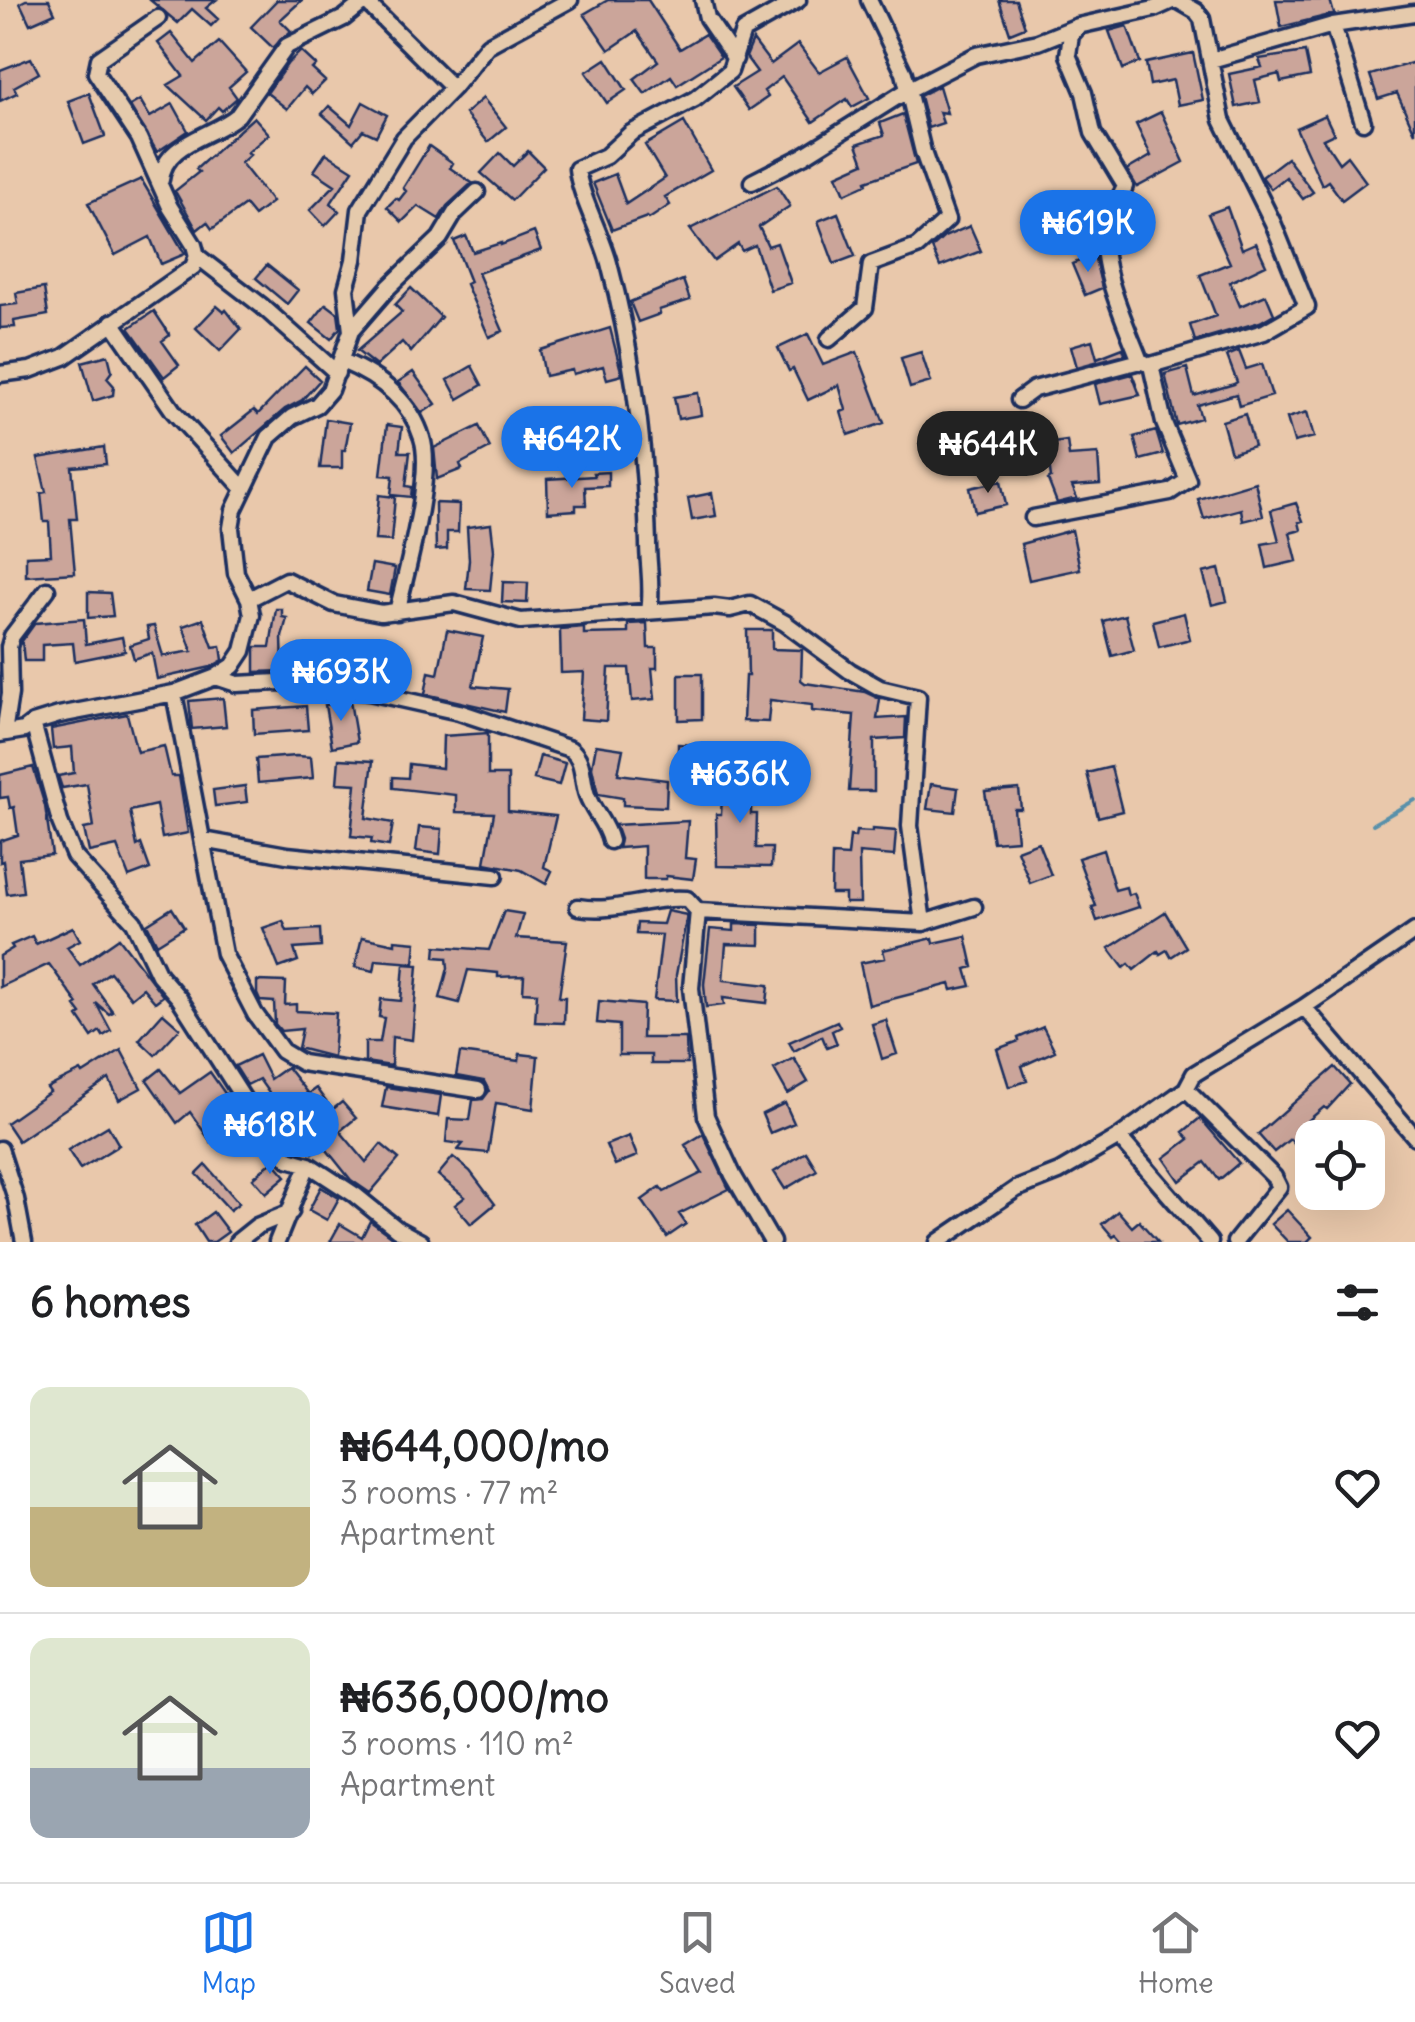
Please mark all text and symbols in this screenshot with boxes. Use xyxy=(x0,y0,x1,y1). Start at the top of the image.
pin: ₦619K xyxy=(1018,190,1158,275)
text: ₦619K xyxy=(1042,202,1134,243)
pin: ₦642K xyxy=(502,406,642,491)
pin: ₦644K xyxy=(918,411,1058,496)
text: ₦642K xyxy=(523,418,621,459)
text: ₦644K xyxy=(939,423,1037,464)
pin: ₦693K xyxy=(271,639,411,724)
text: ₦693K xyxy=(292,651,390,692)
pin: ₦636K xyxy=(670,741,810,826)
text: ₦636K xyxy=(691,753,789,794)
pin: ₦618K xyxy=(200,1092,340,1177)
text: ₦618K xyxy=(224,1104,316,1145)
map controls xyxy=(1295,1120,1385,1210)
button: locate xyxy=(1295,1120,1385,1210)
icon: filters xyxy=(1330,1275,1385,1330)
text: 6 homes xyxy=(30,1276,191,1328)
text: ₦644,000/mo xyxy=(340,1420,610,1472)
icon: home xyxy=(110,1427,230,1547)
icon: heart xyxy=(1330,1460,1385,1515)
text: 3 rooms · 77 m² xyxy=(340,1472,559,1513)
text: Apartment xyxy=(340,1513,495,1554)
text: ₦636,000/mo xyxy=(340,1671,609,1723)
icon: home xyxy=(110,1678,230,1798)
icon: heart xyxy=(1330,1711,1385,1766)
text: 3 rooms · 110 m² xyxy=(340,1723,574,1764)
text: Apartment xyxy=(340,1764,495,1805)
tab: Map xyxy=(201,1905,256,2001)
tab: Saved xyxy=(659,1905,736,2001)
tab: Home xyxy=(1138,1905,1214,2001)

